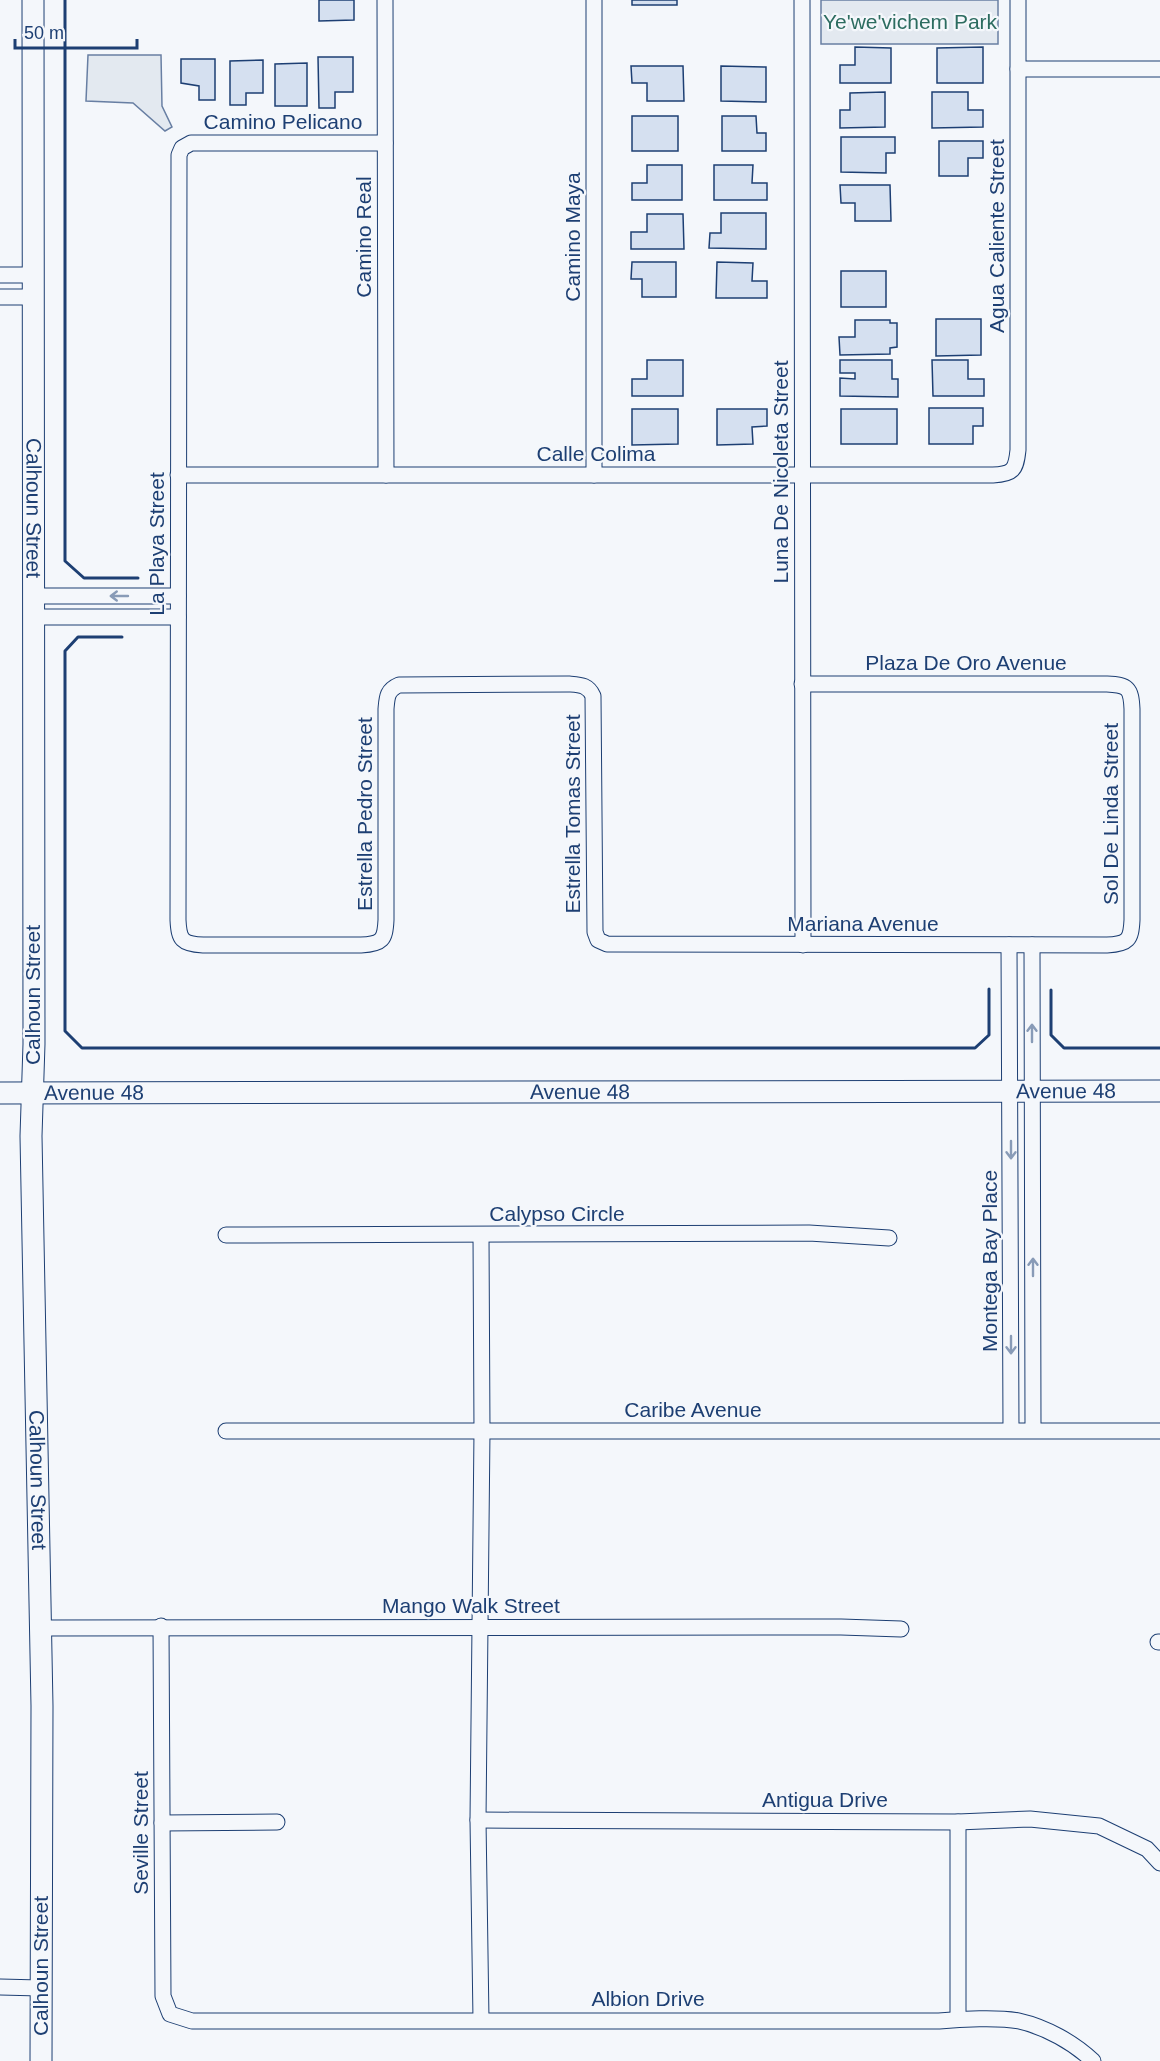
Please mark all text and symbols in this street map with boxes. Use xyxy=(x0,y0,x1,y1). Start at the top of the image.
park label: Ye'we'vichem Park xyxy=(823,10,998,33)
scale bar xyxy=(15,12,136,50)
text: 50 m xyxy=(24,23,64,43)
street label: Camino Pelicano xyxy=(204,110,362,133)
street label: Agua Caliente Street xyxy=(985,139,1008,333)
street label: Camino Maya xyxy=(561,172,584,302)
street label: Camino Real xyxy=(352,176,375,298)
street label: Luna De Nicoleta Street xyxy=(769,360,792,583)
street label: Calhoun Street xyxy=(22,438,46,578)
street label: Calle Colima xyxy=(536,442,656,465)
street label: La Playa Street xyxy=(145,472,168,616)
one-way arrow xyxy=(110,590,130,602)
street label: Plaza De Oro Avenue xyxy=(865,651,1067,674)
street label: Estrella Tomas Street xyxy=(561,714,584,914)
street label: Estrella Pedro Street xyxy=(353,717,376,911)
street label: Sol De Linda Street xyxy=(1099,723,1122,905)
street label: Mariana Avenue xyxy=(787,912,939,935)
street label: Calhoun Street xyxy=(21,925,44,1065)
one-way arrow xyxy=(1026,1024,1038,1044)
street label: Avenue 48 xyxy=(1016,1079,1116,1102)
street label: Avenue 48 xyxy=(530,1080,630,1103)
street label: Avenue 48 xyxy=(44,1081,144,1104)
one-way arrow xyxy=(1005,1140,1017,1160)
street label: Montega Bay Place xyxy=(978,1170,1001,1352)
street label: Calypso Circle xyxy=(489,1202,625,1225)
one-way arrow xyxy=(1027,1257,1039,1277)
one-way arrow xyxy=(1005,1335,1017,1355)
street label: Caribe Avenue xyxy=(624,1398,762,1421)
street label: Calhoun Street xyxy=(25,1410,51,1550)
street label: Mango Walk Street xyxy=(382,1594,560,1617)
street label: Seville Street xyxy=(129,1771,152,1895)
street label: Antigua Drive xyxy=(762,1788,888,1811)
street label: Calhoun Street xyxy=(29,1896,52,2036)
street label: Albion Drive xyxy=(591,1987,705,2010)

